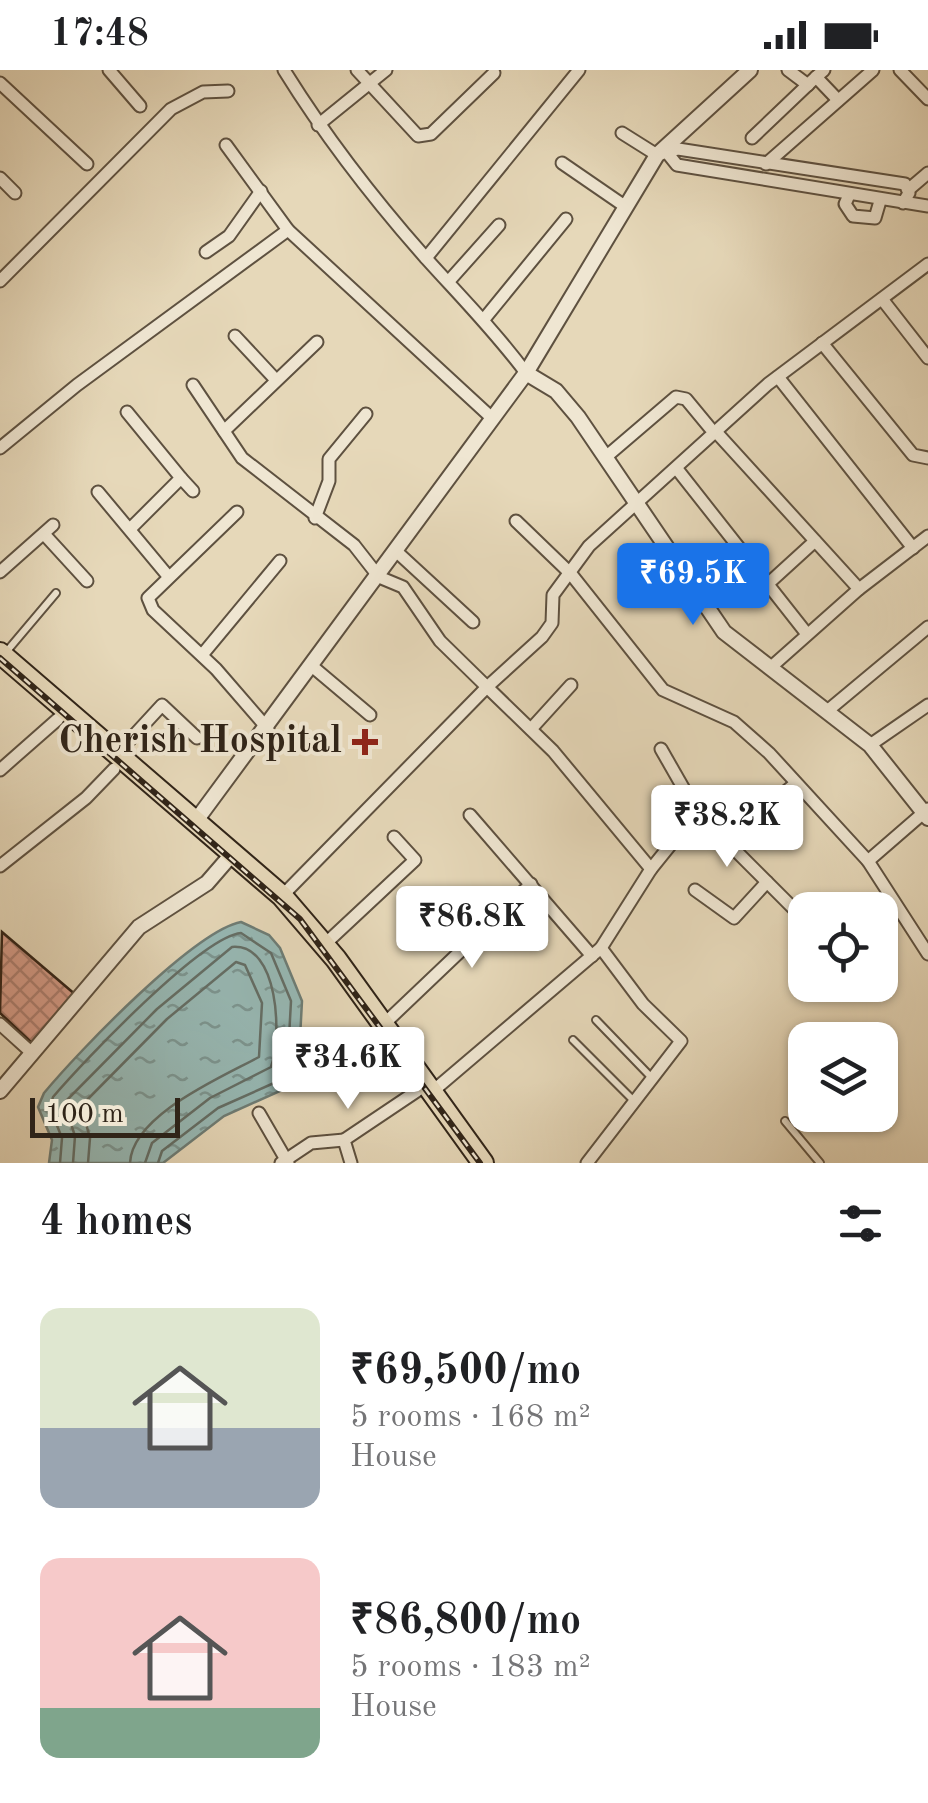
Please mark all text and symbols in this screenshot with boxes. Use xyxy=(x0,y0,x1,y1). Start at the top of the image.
text: 17:48 xyxy=(50,16,149,54)
pin: ₹69.5K xyxy=(612,543,774,628)
text: ₹69.5K xyxy=(639,559,747,591)
place label: Cherish Hospital xyxy=(58,723,342,761)
marker: Cherish Hospital xyxy=(352,729,378,755)
pin: ₹38.2K xyxy=(646,785,808,870)
text: ₹38.2K xyxy=(673,801,781,833)
pin: ₹86.8K xyxy=(391,886,553,971)
map controls xyxy=(788,892,898,1132)
button: locate xyxy=(788,892,898,1002)
text: ₹86.8K xyxy=(418,902,526,934)
button: layers xyxy=(788,1022,898,1132)
pin: ₹34.6K xyxy=(267,1027,429,1112)
text: ₹34.6K xyxy=(294,1043,402,1075)
scale bar xyxy=(30,1093,180,1138)
text: 100 m xyxy=(45,1101,124,1129)
icon: filters xyxy=(833,1196,888,1251)
text: 4 homes xyxy=(40,1202,192,1244)
icon: home xyxy=(120,1348,240,1468)
text: ₹69,500/mo xyxy=(350,1351,581,1393)
text: 5 rooms · 168 m² xyxy=(350,1402,591,1434)
text: House xyxy=(350,1442,437,1474)
icon: home xyxy=(120,1598,240,1718)
text: ₹86,800/mo xyxy=(350,1601,581,1643)
text: 5 rooms · 183 m² xyxy=(350,1652,591,1684)
text: House xyxy=(350,1692,437,1724)

